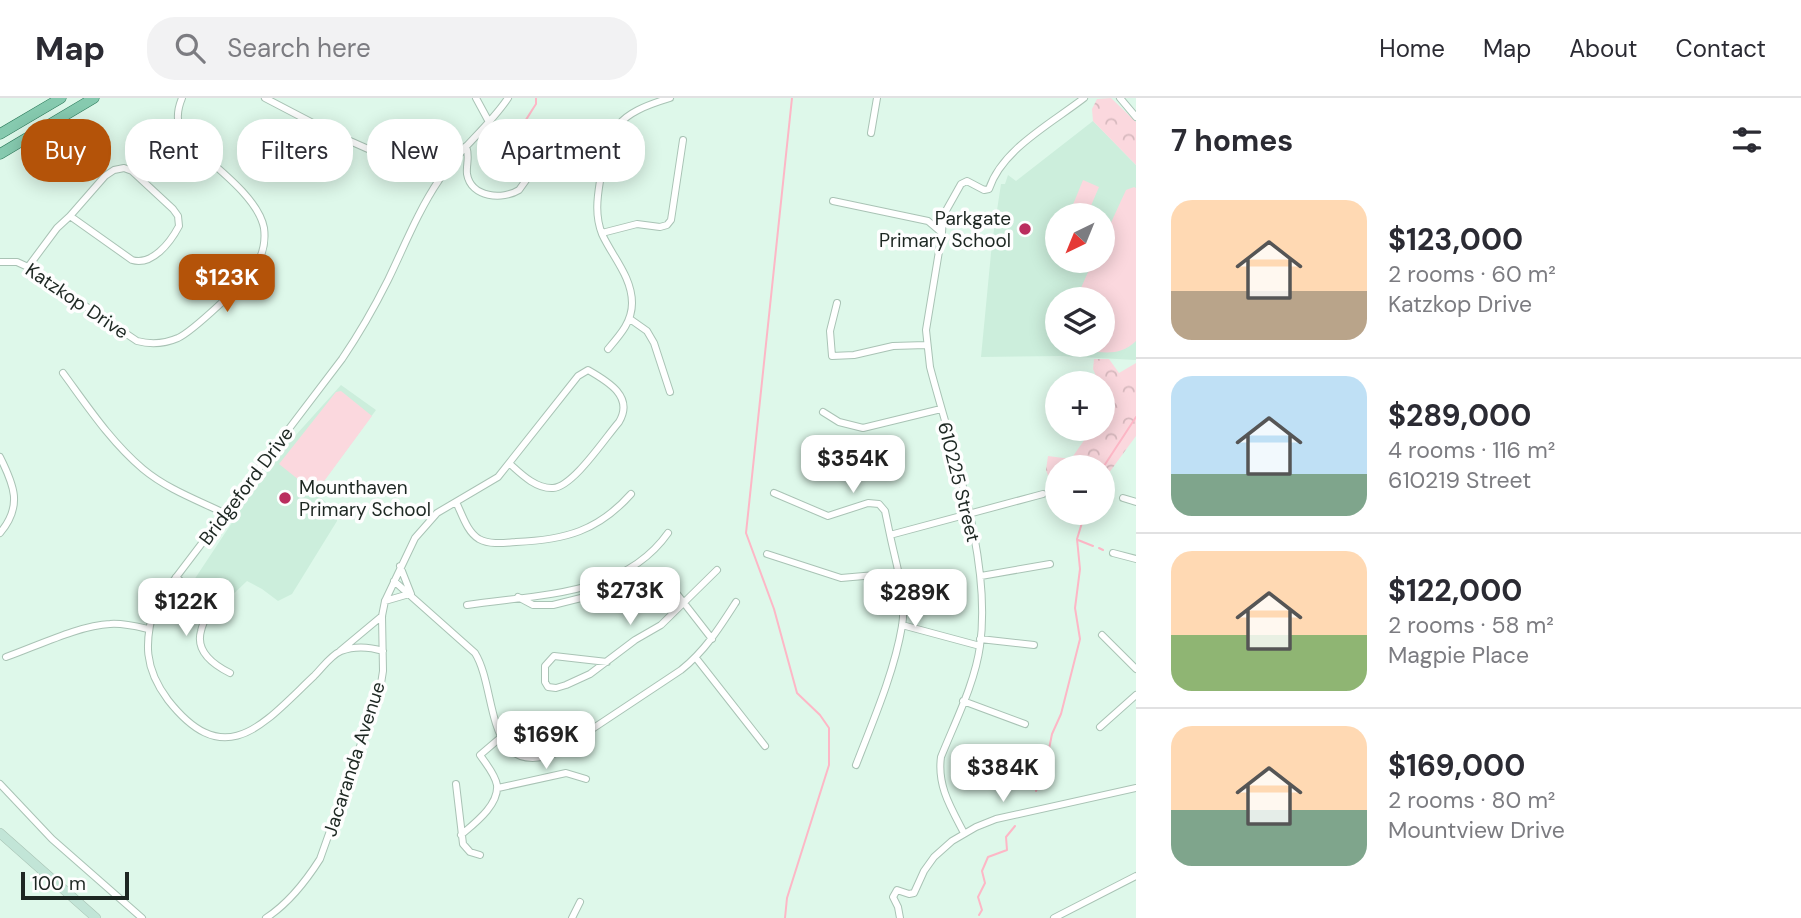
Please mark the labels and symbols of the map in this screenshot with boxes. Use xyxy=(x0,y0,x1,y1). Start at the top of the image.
north arrow xyxy=(1045,203,1115,273)
place label: Parkgate Primary School xyxy=(879,206,1011,253)
marker: Parkgate Primary School xyxy=(1017,221,1033,237)
pin: $123K xyxy=(178,254,276,314)
street label: Katzkop Drive xyxy=(21,257,133,345)
street label: 610225 Street xyxy=(932,419,986,545)
street label: Bridgeford Drive xyxy=(193,422,299,550)
pin: $354K xyxy=(804,436,902,495)
place label: Mounthaven Primary School xyxy=(299,475,431,522)
marker: Mounthaven Primary School xyxy=(277,490,293,506)
pin: $273K xyxy=(581,568,679,627)
pin: $289K xyxy=(866,570,964,629)
pin: $122K xyxy=(137,578,235,638)
street label: Jacaranda Avenue xyxy=(317,678,391,840)
pin: $169K xyxy=(497,712,595,771)
pin: $384K xyxy=(954,744,1052,804)
scale bar xyxy=(21,869,130,901)

